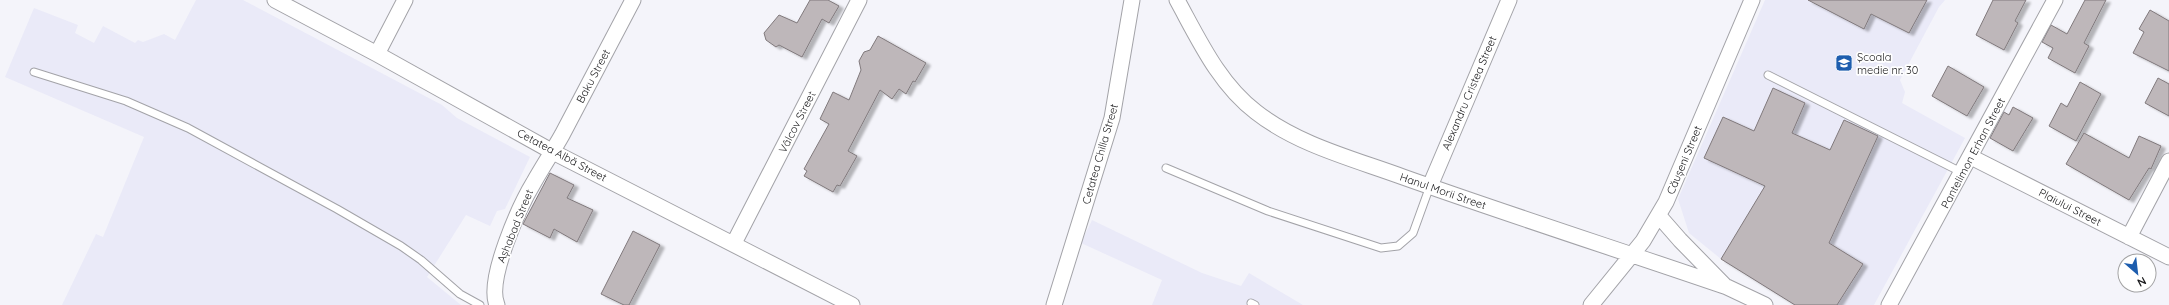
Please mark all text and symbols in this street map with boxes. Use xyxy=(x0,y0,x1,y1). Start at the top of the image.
street label: Alexandru Cristea Street xyxy=(1439,34,1500,152)
street label: Baku Street xyxy=(573,46,613,105)
place label: Şcoala medie nr. 30 xyxy=(1857,50,1918,77)
school or university icon: Şcoala medie nr. 30 xyxy=(1834,53,1854,73)
street label: Vâlcov Street xyxy=(775,89,819,155)
street label: Pantelimon Erhan Street xyxy=(1938,95,2008,211)
street label: Cetatea Chilia Street xyxy=(1079,102,1121,206)
street label: Căușeni Street xyxy=(1663,123,1705,196)
street label: Cetatea Albă Street xyxy=(515,125,609,185)
street label: Hanul Morii Street xyxy=(1398,170,1488,212)
street label: Plaiului Street xyxy=(2036,185,2104,229)
street label: Așhabad Street xyxy=(494,187,536,265)
north arrow xyxy=(2117,253,2157,293)
text: N xyxy=(2135,274,2149,290)

